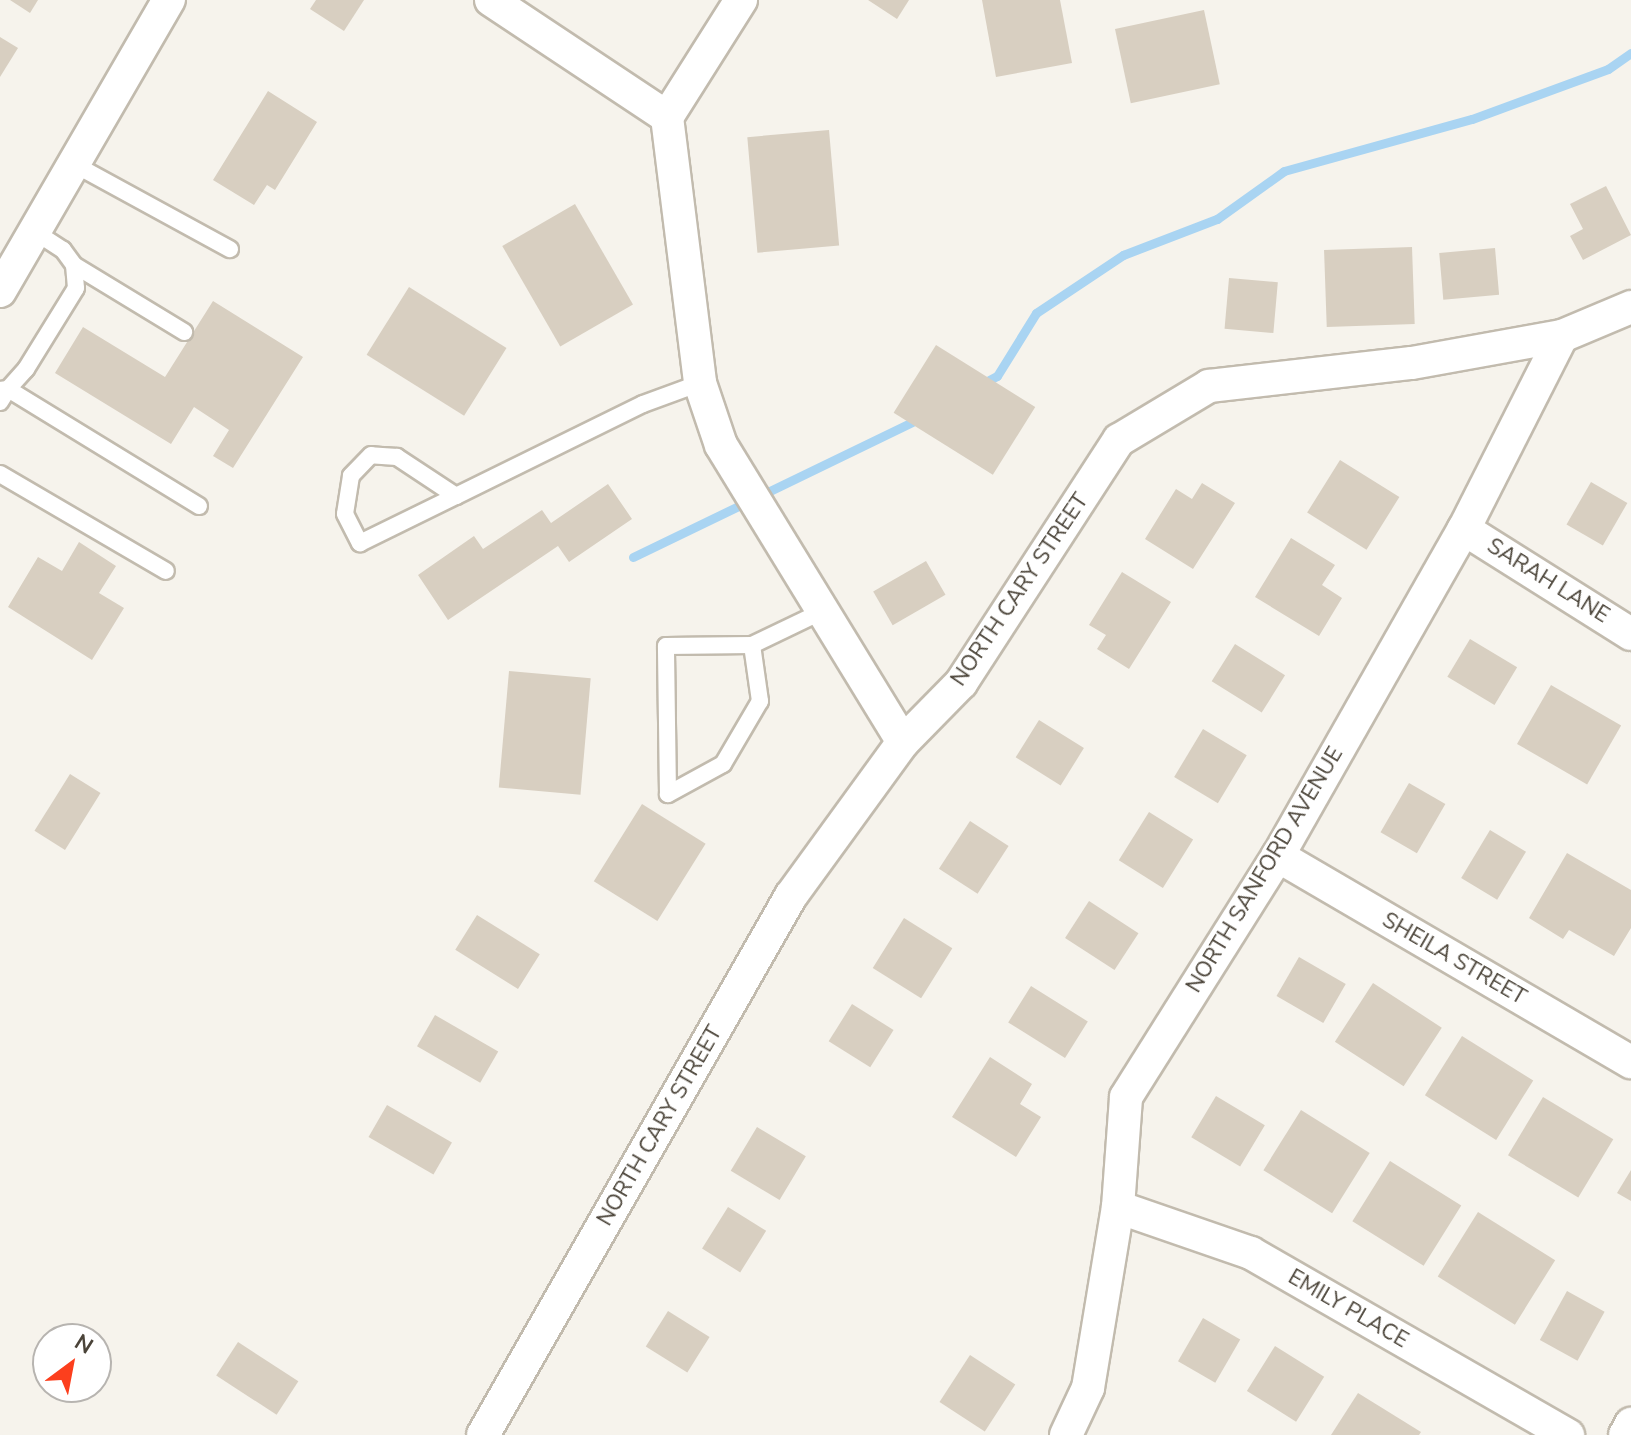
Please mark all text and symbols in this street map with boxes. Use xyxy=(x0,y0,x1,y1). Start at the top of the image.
street label: NORTH CARY STREET xyxy=(946,489,1094,691)
street label: SARAH LANE xyxy=(1482,533,1614,629)
street label: NORTH SANFORD AVENUE xyxy=(1181,742,1349,998)
street label: SHEILA STREET xyxy=(1377,907,1531,1011)
street label: NORTH CARY STREET xyxy=(592,1021,728,1231)
street label: EMILY PLACE xyxy=(1283,1264,1413,1354)
north arrow xyxy=(32,1323,112,1403)
text: N xyxy=(69,1327,99,1361)

